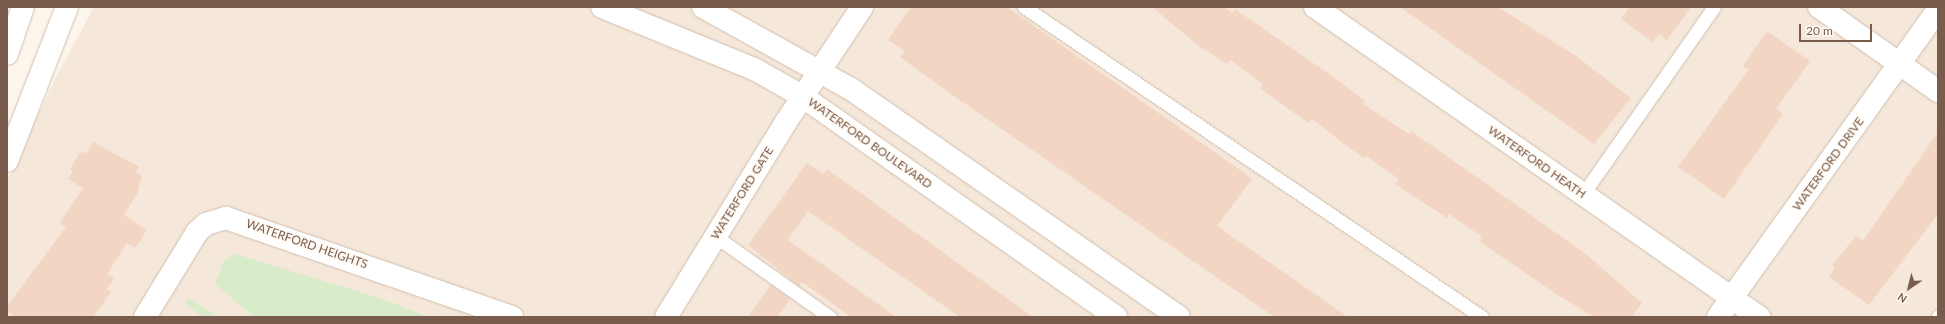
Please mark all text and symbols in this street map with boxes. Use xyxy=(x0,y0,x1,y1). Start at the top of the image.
scale bar xyxy=(1801,16,1874,42)
text: 20 m xyxy=(1806,23,1833,38)
street label: WATERFORD BOULEVARD xyxy=(805,95,935,191)
street label: WATERFORD DRIVE xyxy=(1789,115,1867,213)
street label: WATERFORD HEATH xyxy=(1485,123,1589,201)
street label: WATERFORD GATE xyxy=(708,144,776,242)
street label: WATERFORD HEIGHTS xyxy=(244,216,370,272)
north arrow xyxy=(1889,268,1929,308)
text: N xyxy=(1895,290,1909,306)

